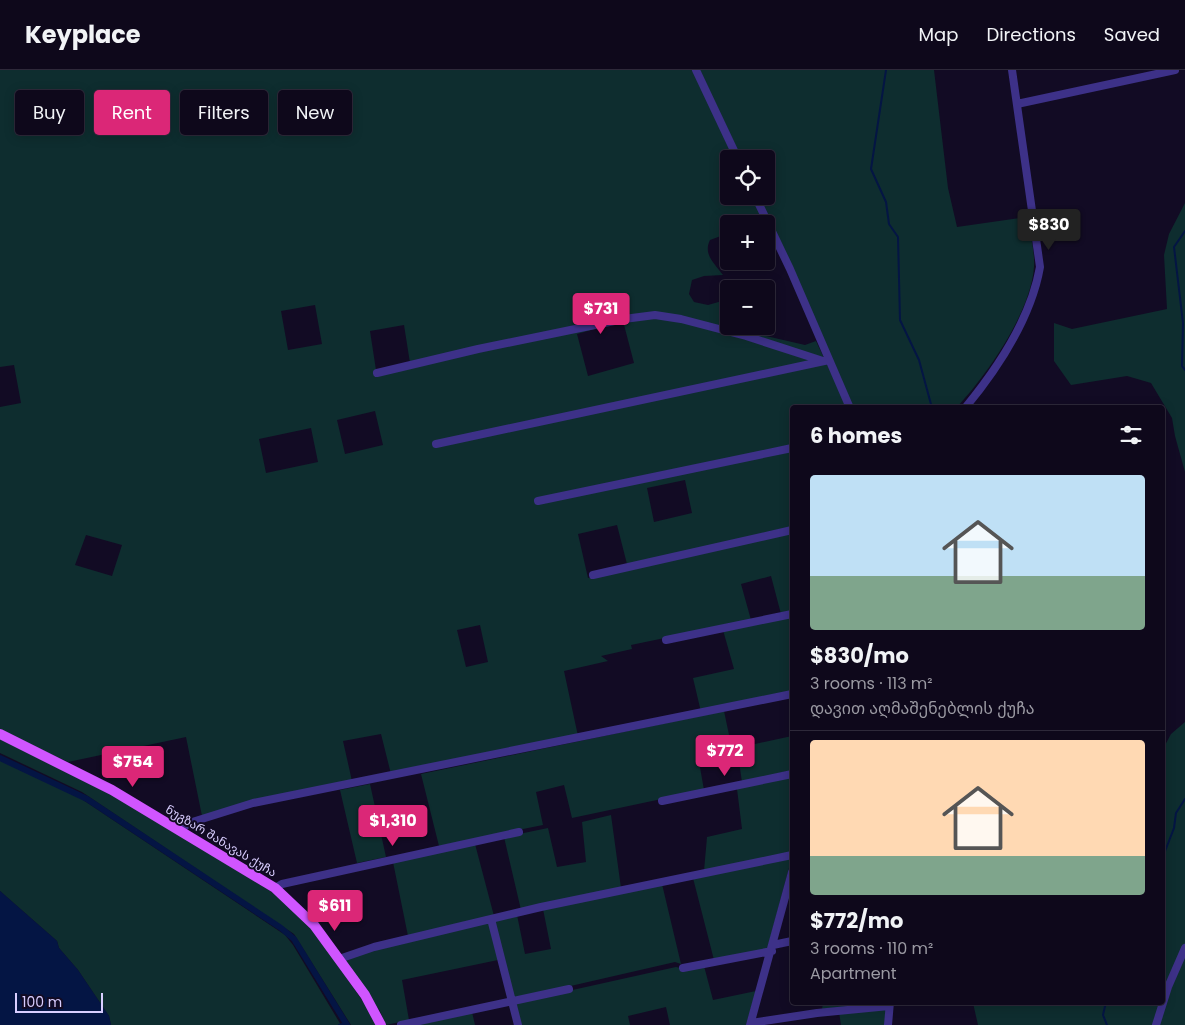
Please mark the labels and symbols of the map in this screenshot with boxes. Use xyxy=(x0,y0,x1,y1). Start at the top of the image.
pin: $830 xyxy=(1019,208,1079,251)
pin: $731 xyxy=(571,292,631,335)
pin: $772 xyxy=(695,734,755,777)
pin: $754 xyxy=(103,746,163,788)
street label: ნუგზარ შანავას ქუჩა xyxy=(162,801,280,881)
pin: $1,310 xyxy=(352,804,434,847)
pin: $611 xyxy=(305,890,365,932)
scale bar xyxy=(15,990,102,1013)

